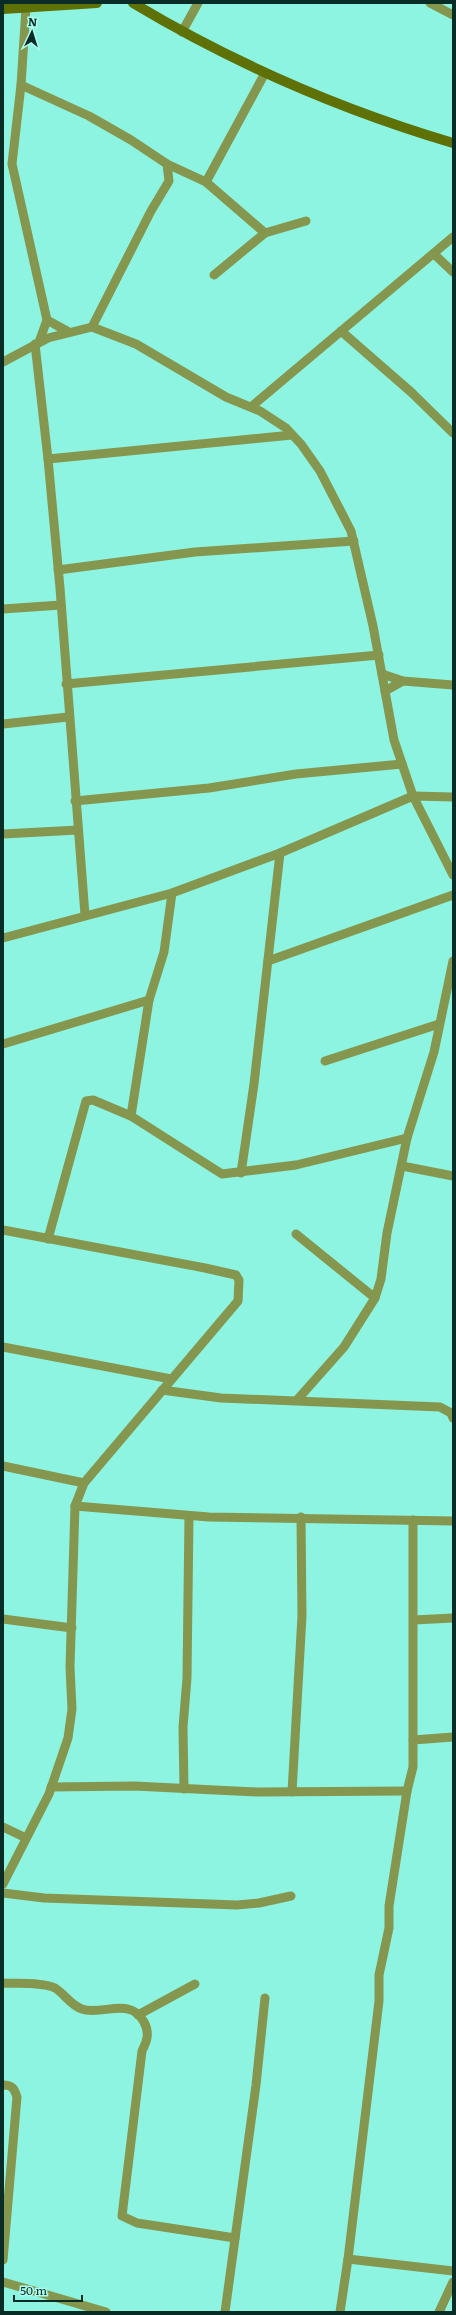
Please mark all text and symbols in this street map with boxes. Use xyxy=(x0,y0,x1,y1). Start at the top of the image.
north arrow xyxy=(12,12,52,52)
text: N xyxy=(28,13,38,29)
scale bar xyxy=(14,2277,82,2303)
text: 50 m xyxy=(20,2281,47,2299)

